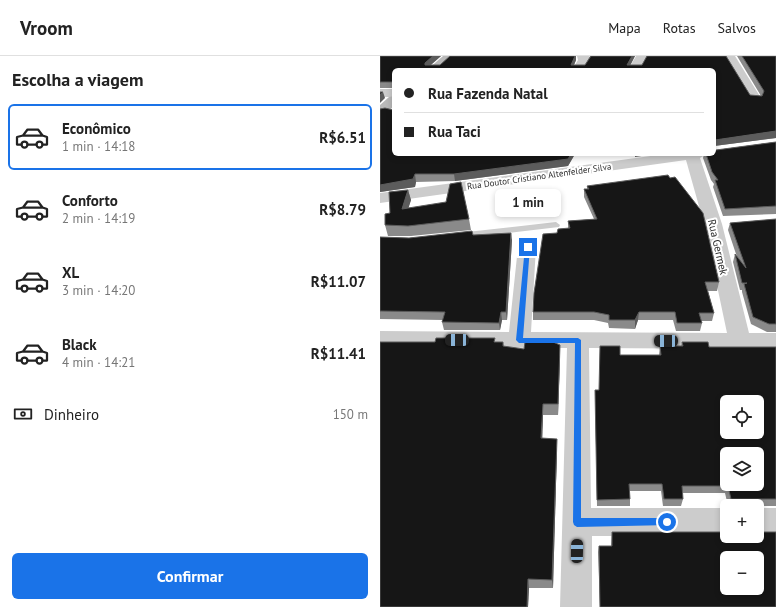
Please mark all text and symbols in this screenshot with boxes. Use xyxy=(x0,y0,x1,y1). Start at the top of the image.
text: Vroom xyxy=(20,16,73,40)
text: Mapa xyxy=(608,19,641,37)
text: Rotas xyxy=(663,19,696,37)
text: Salvos xyxy=(718,19,756,37)
text: Escolha a viagem xyxy=(12,68,144,91)
text: Rua Fazenda Natal xyxy=(428,84,548,103)
icon: car xyxy=(14,119,50,155)
text: Econômico xyxy=(62,119,131,138)
text: Rua Taci xyxy=(428,122,481,141)
text: R$6.51 xyxy=(319,128,366,147)
text: 1 min · 14:18 xyxy=(62,138,135,155)
street label: Rua Doutor Cristiano Altenfelder Silva xyxy=(466,160,612,192)
callout: 1 min xyxy=(495,189,561,217)
icon: car xyxy=(14,191,50,227)
text: Conforto xyxy=(62,191,118,210)
text: 1 min xyxy=(512,194,544,211)
text: R$8.79 xyxy=(319,200,366,219)
text: 2 min · 14:19 xyxy=(62,210,135,227)
street label: Rua Germek xyxy=(705,218,731,277)
route end xyxy=(519,238,537,256)
icon: car xyxy=(14,263,50,299)
text: XL xyxy=(62,263,79,282)
text: R$11.07 xyxy=(311,272,366,291)
text: 3 min · 14:20 xyxy=(62,282,135,299)
car xyxy=(445,334,469,346)
icon: car xyxy=(14,335,50,371)
text: Black xyxy=(62,335,97,354)
car xyxy=(654,335,678,347)
text: R$11.41 xyxy=(311,344,366,363)
text: 4 min · 14:21 xyxy=(62,354,135,371)
map controls xyxy=(720,395,764,595)
button: locate xyxy=(720,395,764,439)
icon: cash xyxy=(12,403,34,425)
text: Dinheiro xyxy=(44,405,99,424)
text: 150 m xyxy=(333,406,368,423)
button: layers xyxy=(720,447,764,491)
button: + xyxy=(720,499,764,543)
route start xyxy=(658,513,676,531)
car xyxy=(571,539,583,563)
button: − xyxy=(720,551,764,595)
button: Confirmar xyxy=(12,553,368,599)

